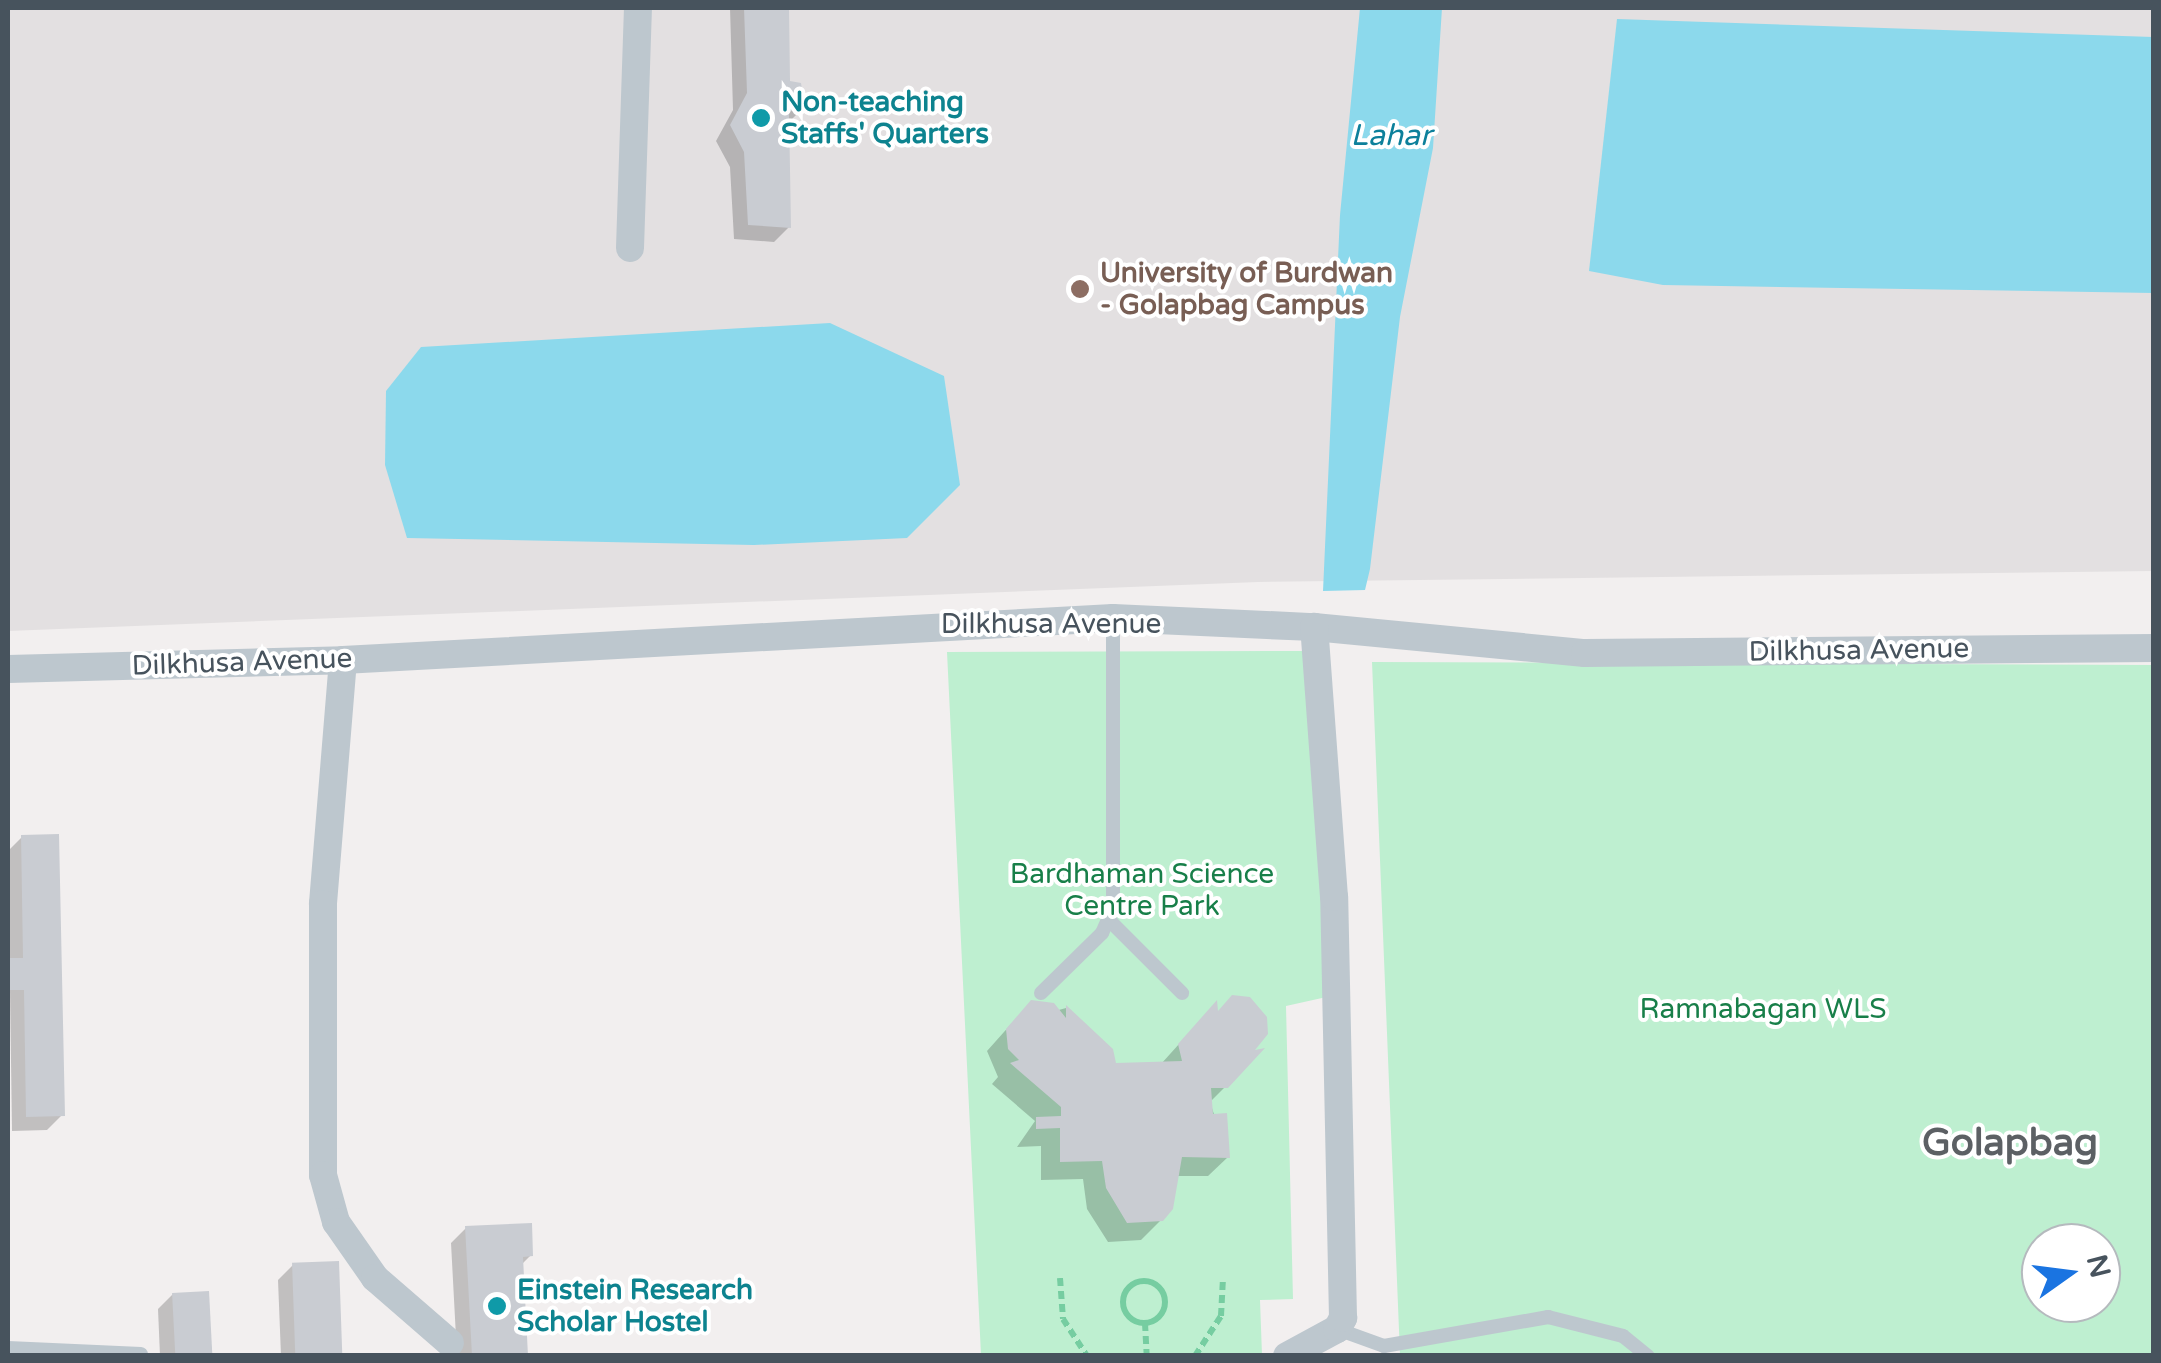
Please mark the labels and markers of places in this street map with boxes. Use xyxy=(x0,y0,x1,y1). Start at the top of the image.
place label: Non-teaching Staffs' Quarters xyxy=(781,85,989,151)
marker: Non-teaching Staffs' Quarters xyxy=(750,107,772,129)
place label: University of Burdwan - Golapbag Campus xyxy=(1100,256,1393,322)
marker: University of Burdwan - Golapbag Campus xyxy=(1069,278,1091,300)
place label: Einstein Research Scholar Hostel xyxy=(517,1273,753,1339)
marker: Einstein Research Scholar Hostel xyxy=(486,1295,508,1317)

